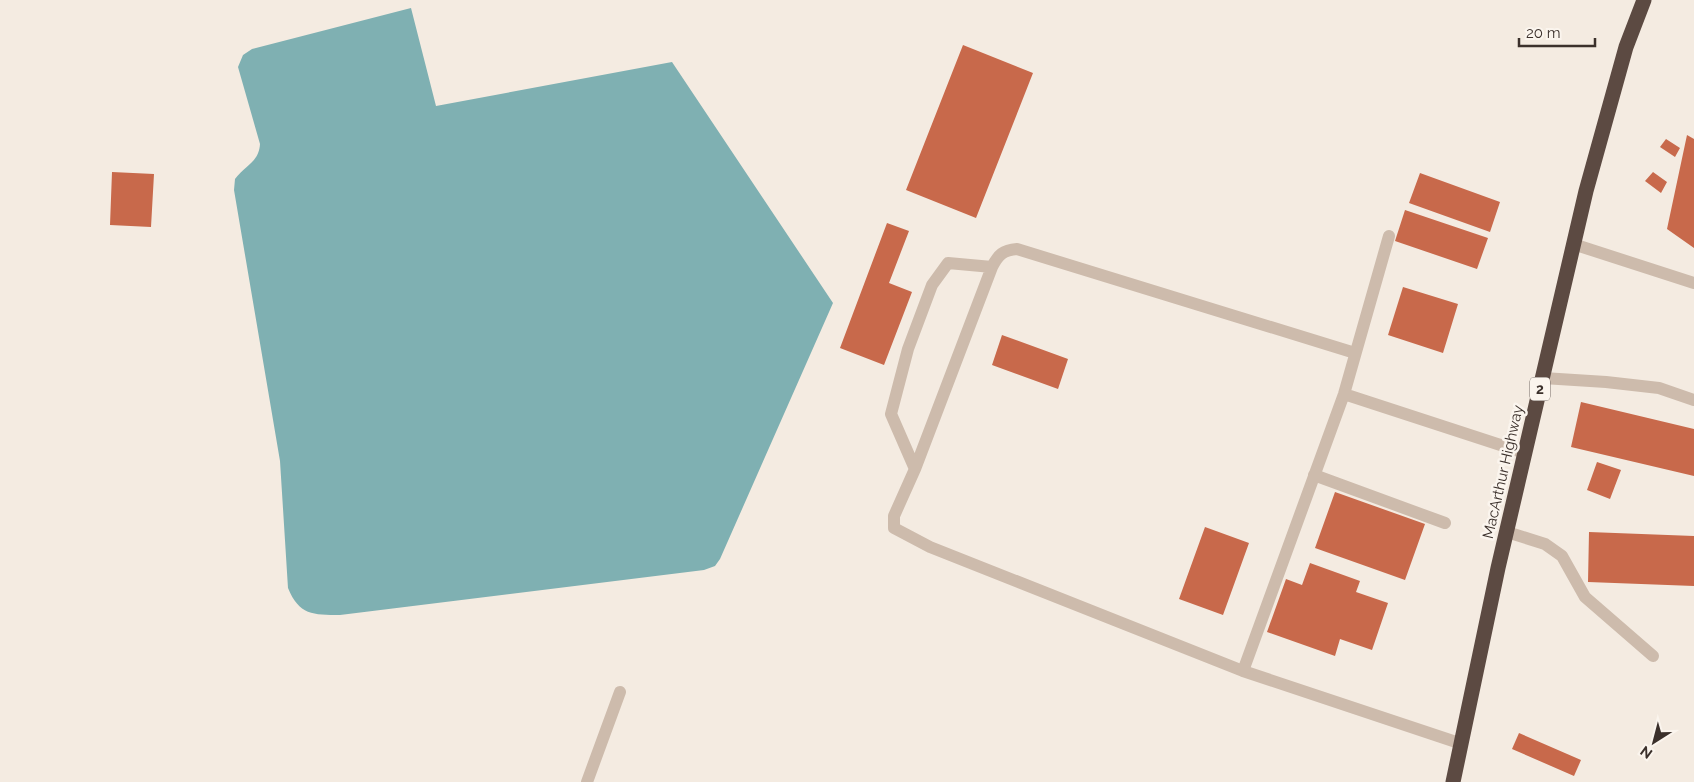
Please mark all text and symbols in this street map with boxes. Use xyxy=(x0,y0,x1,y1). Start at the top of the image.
scale bar xyxy=(1519,15,1595,47)
text: 20 m xyxy=(1526,24,1561,42)
road number: 2 xyxy=(1530,378,1550,400)
street label: MacArthur Highway xyxy=(1479,403,1527,541)
north arrow xyxy=(1629,717,1679,767)
text: N xyxy=(1637,743,1655,762)

